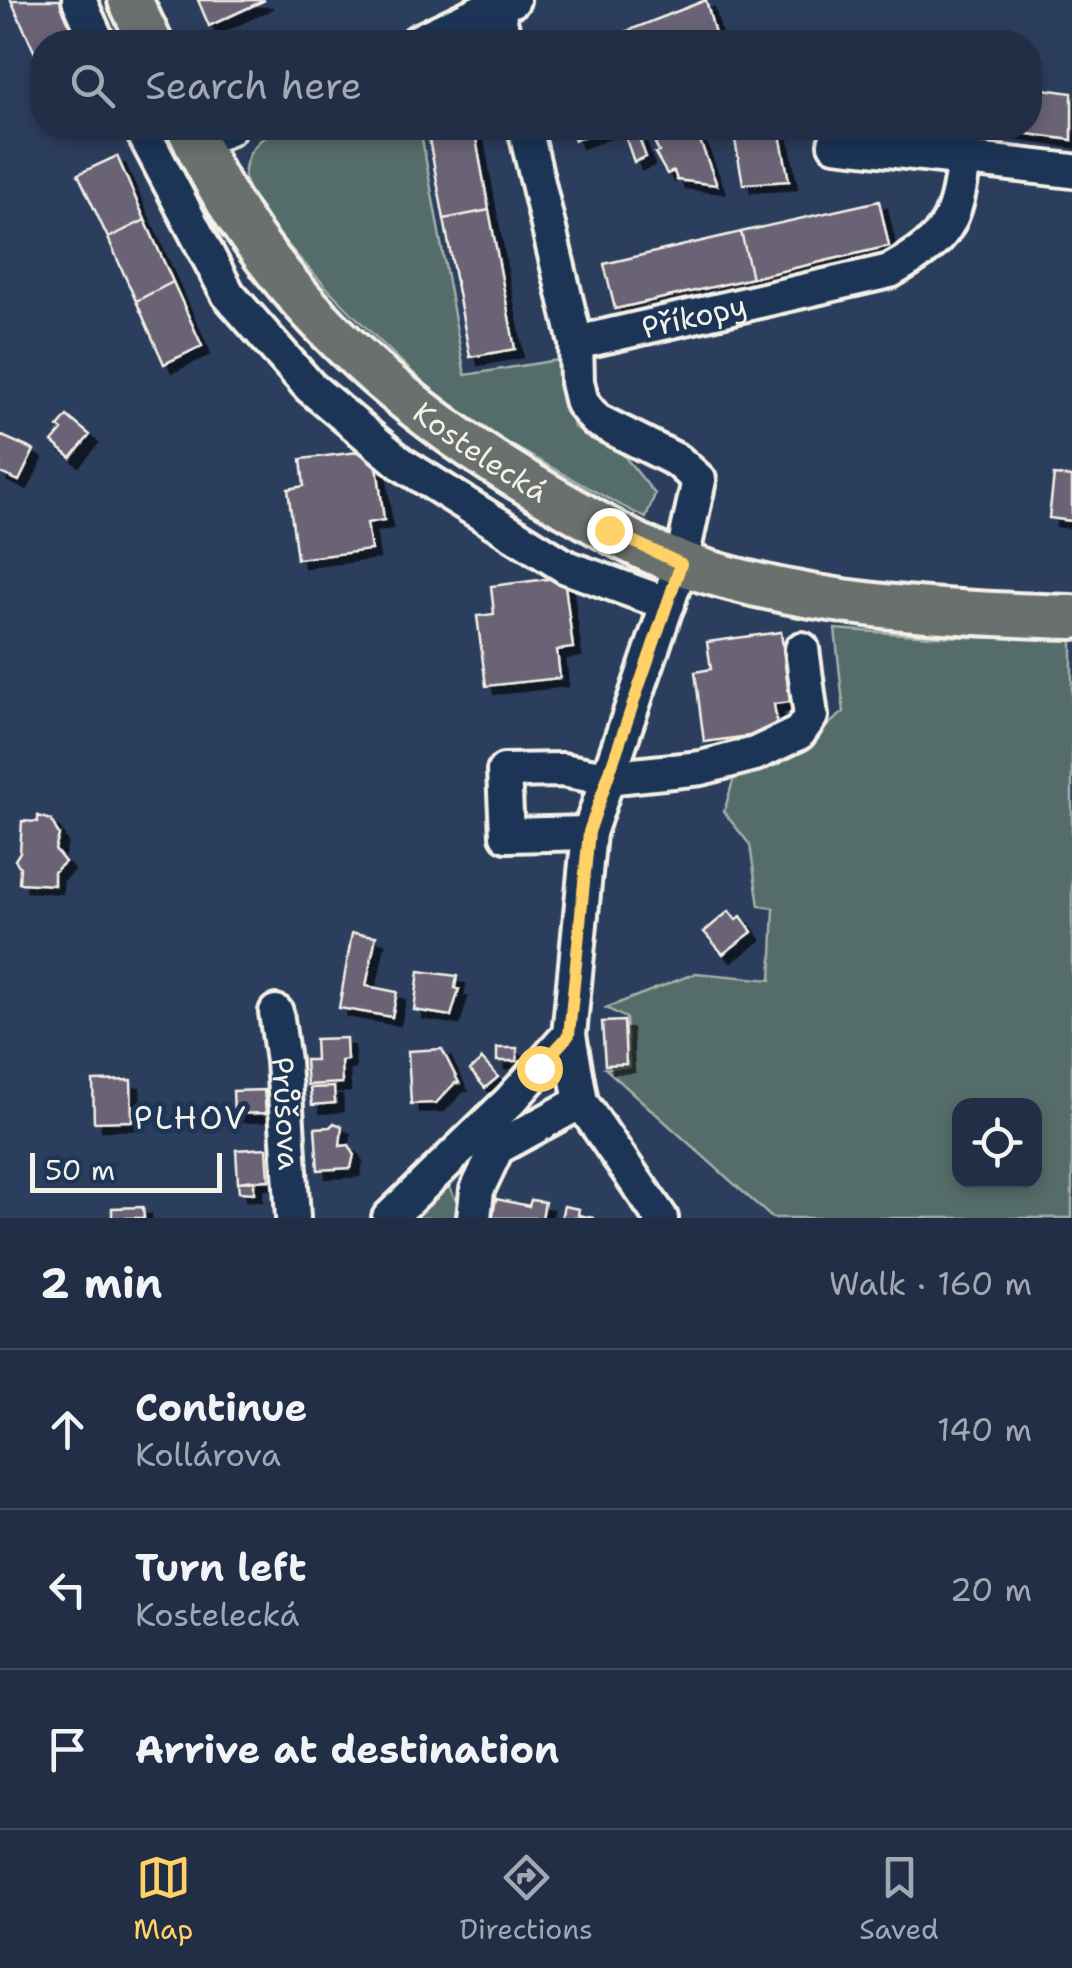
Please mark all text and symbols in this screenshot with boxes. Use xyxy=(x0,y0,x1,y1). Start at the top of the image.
search box xyxy=(30,30,1042,140)
icon: search xyxy=(65,58,120,113)
text: Search here xyxy=(145,60,362,111)
street label: Příkopy xyxy=(638,284,750,348)
street label: Kostelecká xyxy=(405,392,556,512)
route end xyxy=(587,508,633,554)
route start xyxy=(517,1046,563,1092)
street label: Průšova xyxy=(262,1055,310,1172)
district label: PLHOV xyxy=(134,1096,248,1139)
map controls xyxy=(952,1098,1042,1188)
button: locate xyxy=(952,1098,1042,1188)
scale bar xyxy=(30,1148,222,1192)
text: 50 m xyxy=(45,1151,115,1189)
text: 2 min xyxy=(40,1255,162,1311)
text: Walk · 160 m xyxy=(829,1262,1032,1305)
text: Continue xyxy=(135,1382,307,1433)
icon: ahead xyxy=(40,1402,95,1457)
text: 140 m xyxy=(937,1408,1032,1451)
text: Kollárova xyxy=(135,1433,281,1476)
text: Turn left xyxy=(135,1542,307,1593)
icon: left xyxy=(40,1562,95,1617)
text: 20 m xyxy=(950,1568,1032,1611)
text: Kostelecká xyxy=(135,1593,299,1636)
icon: arrive xyxy=(40,1722,95,1777)
text: Arrive at destination xyxy=(135,1724,559,1775)
tab: Map xyxy=(133,1850,193,1948)
tab: Directions xyxy=(460,1850,593,1948)
tab: Saved xyxy=(859,1850,939,1948)

